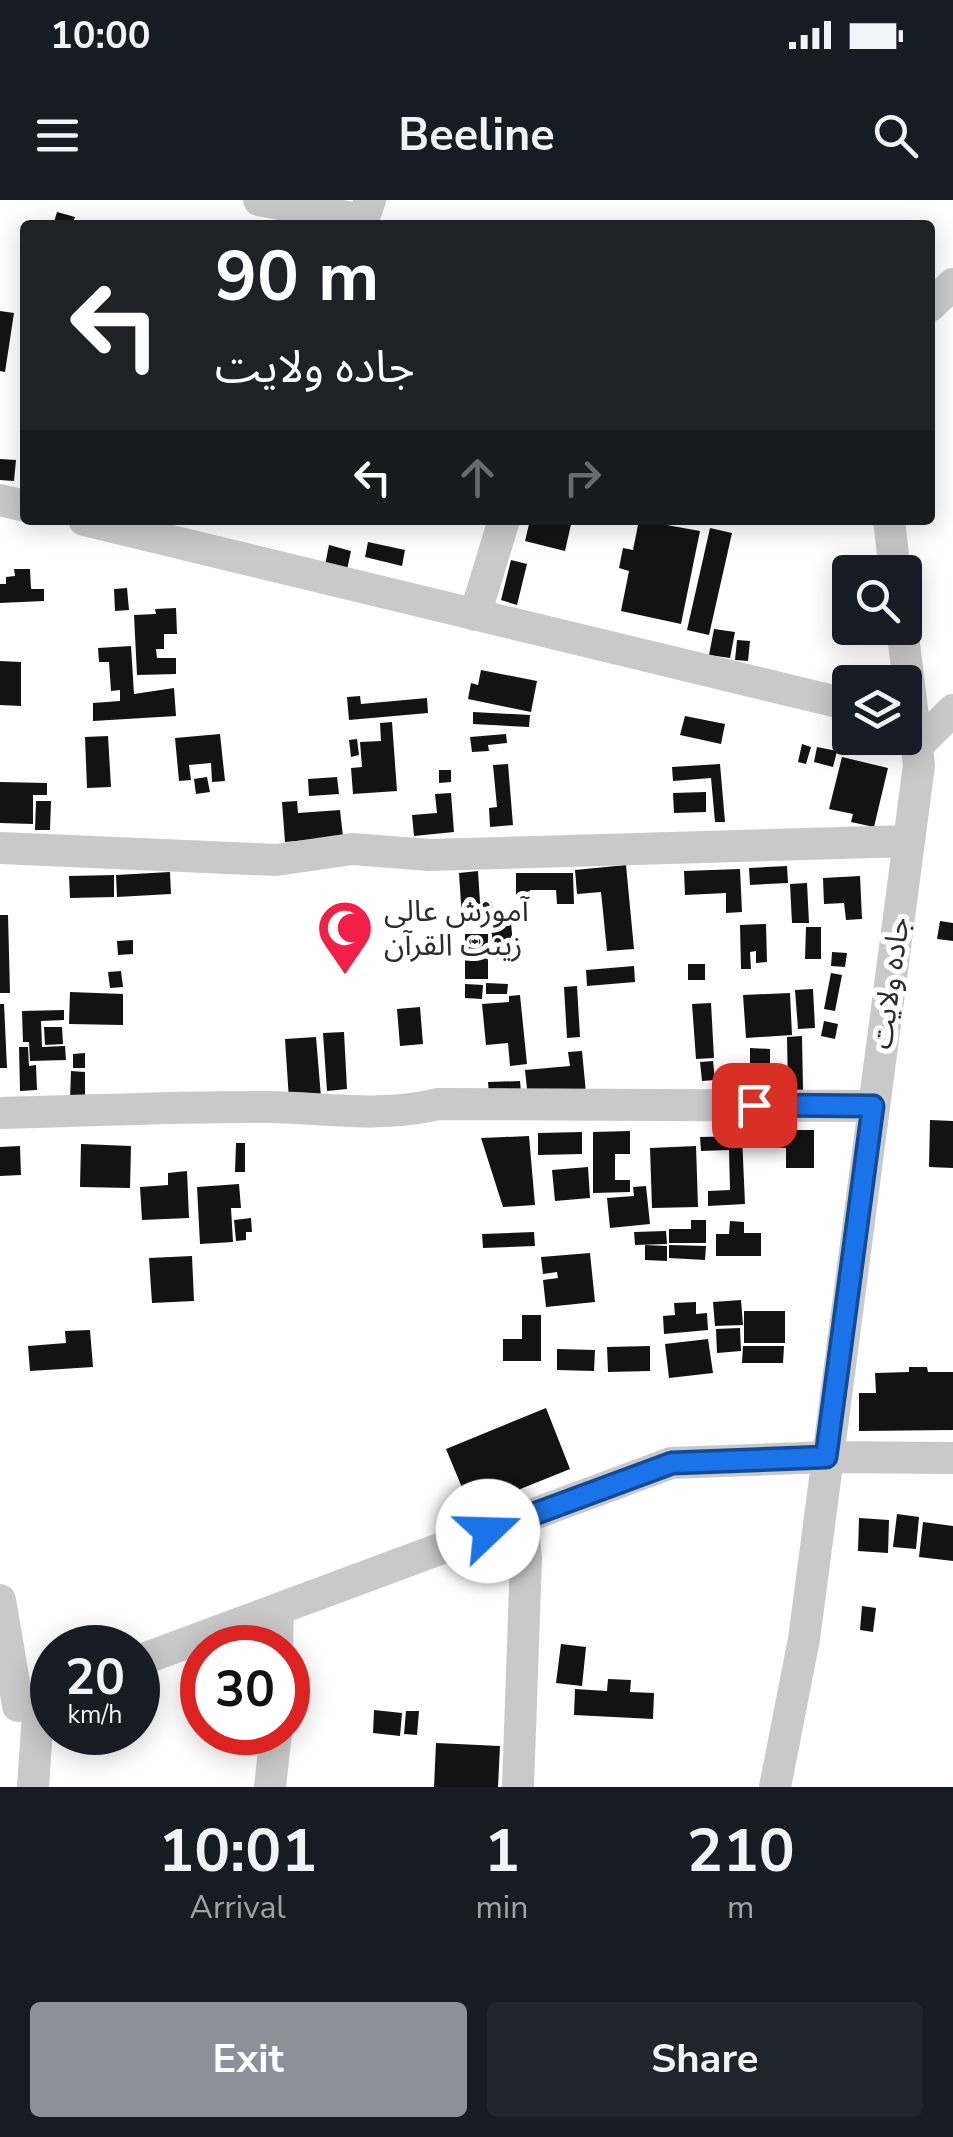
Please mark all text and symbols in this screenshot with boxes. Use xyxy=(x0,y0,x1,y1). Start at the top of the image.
text: 10:00 xyxy=(50,10,151,61)
text: Beeline xyxy=(398,105,555,166)
icon: menu xyxy=(30,108,85,163)
icon: search xyxy=(868,108,923,163)
text: 90 m xyxy=(215,229,379,325)
icon: left xyxy=(50,260,180,390)
text: جاده ولایت xyxy=(215,337,415,398)
icon: left xyxy=(345,450,400,505)
icon: ahead xyxy=(450,450,505,505)
icon: right xyxy=(555,450,610,505)
map controls xyxy=(832,555,922,755)
button: search xyxy=(832,555,922,645)
button: layers xyxy=(832,665,922,755)
place label: آموزش عالی زینت القرآن xyxy=(384,891,530,966)
mosque icon: آموزش عالی زینت القرآن xyxy=(315,898,375,977)
street label: جاده ولایت xyxy=(861,914,920,1052)
pin xyxy=(712,1063,797,1148)
icon: arrive xyxy=(727,1078,782,1133)
position arrow xyxy=(436,1479,540,1583)
speed limit sign: 30 xyxy=(180,1625,310,1755)
text: 20 xyxy=(65,1643,125,1712)
text: km/h xyxy=(67,1698,123,1732)
text: 10:01 xyxy=(158,1810,317,1892)
text: 1 xyxy=(484,1810,520,1892)
text: 210 xyxy=(687,1810,795,1892)
text: Arrival xyxy=(190,1886,286,1929)
text: min xyxy=(475,1886,528,1929)
text: m xyxy=(727,1886,754,1929)
button: Exit xyxy=(30,2002,467,2117)
button: Share xyxy=(487,2002,923,2117)

